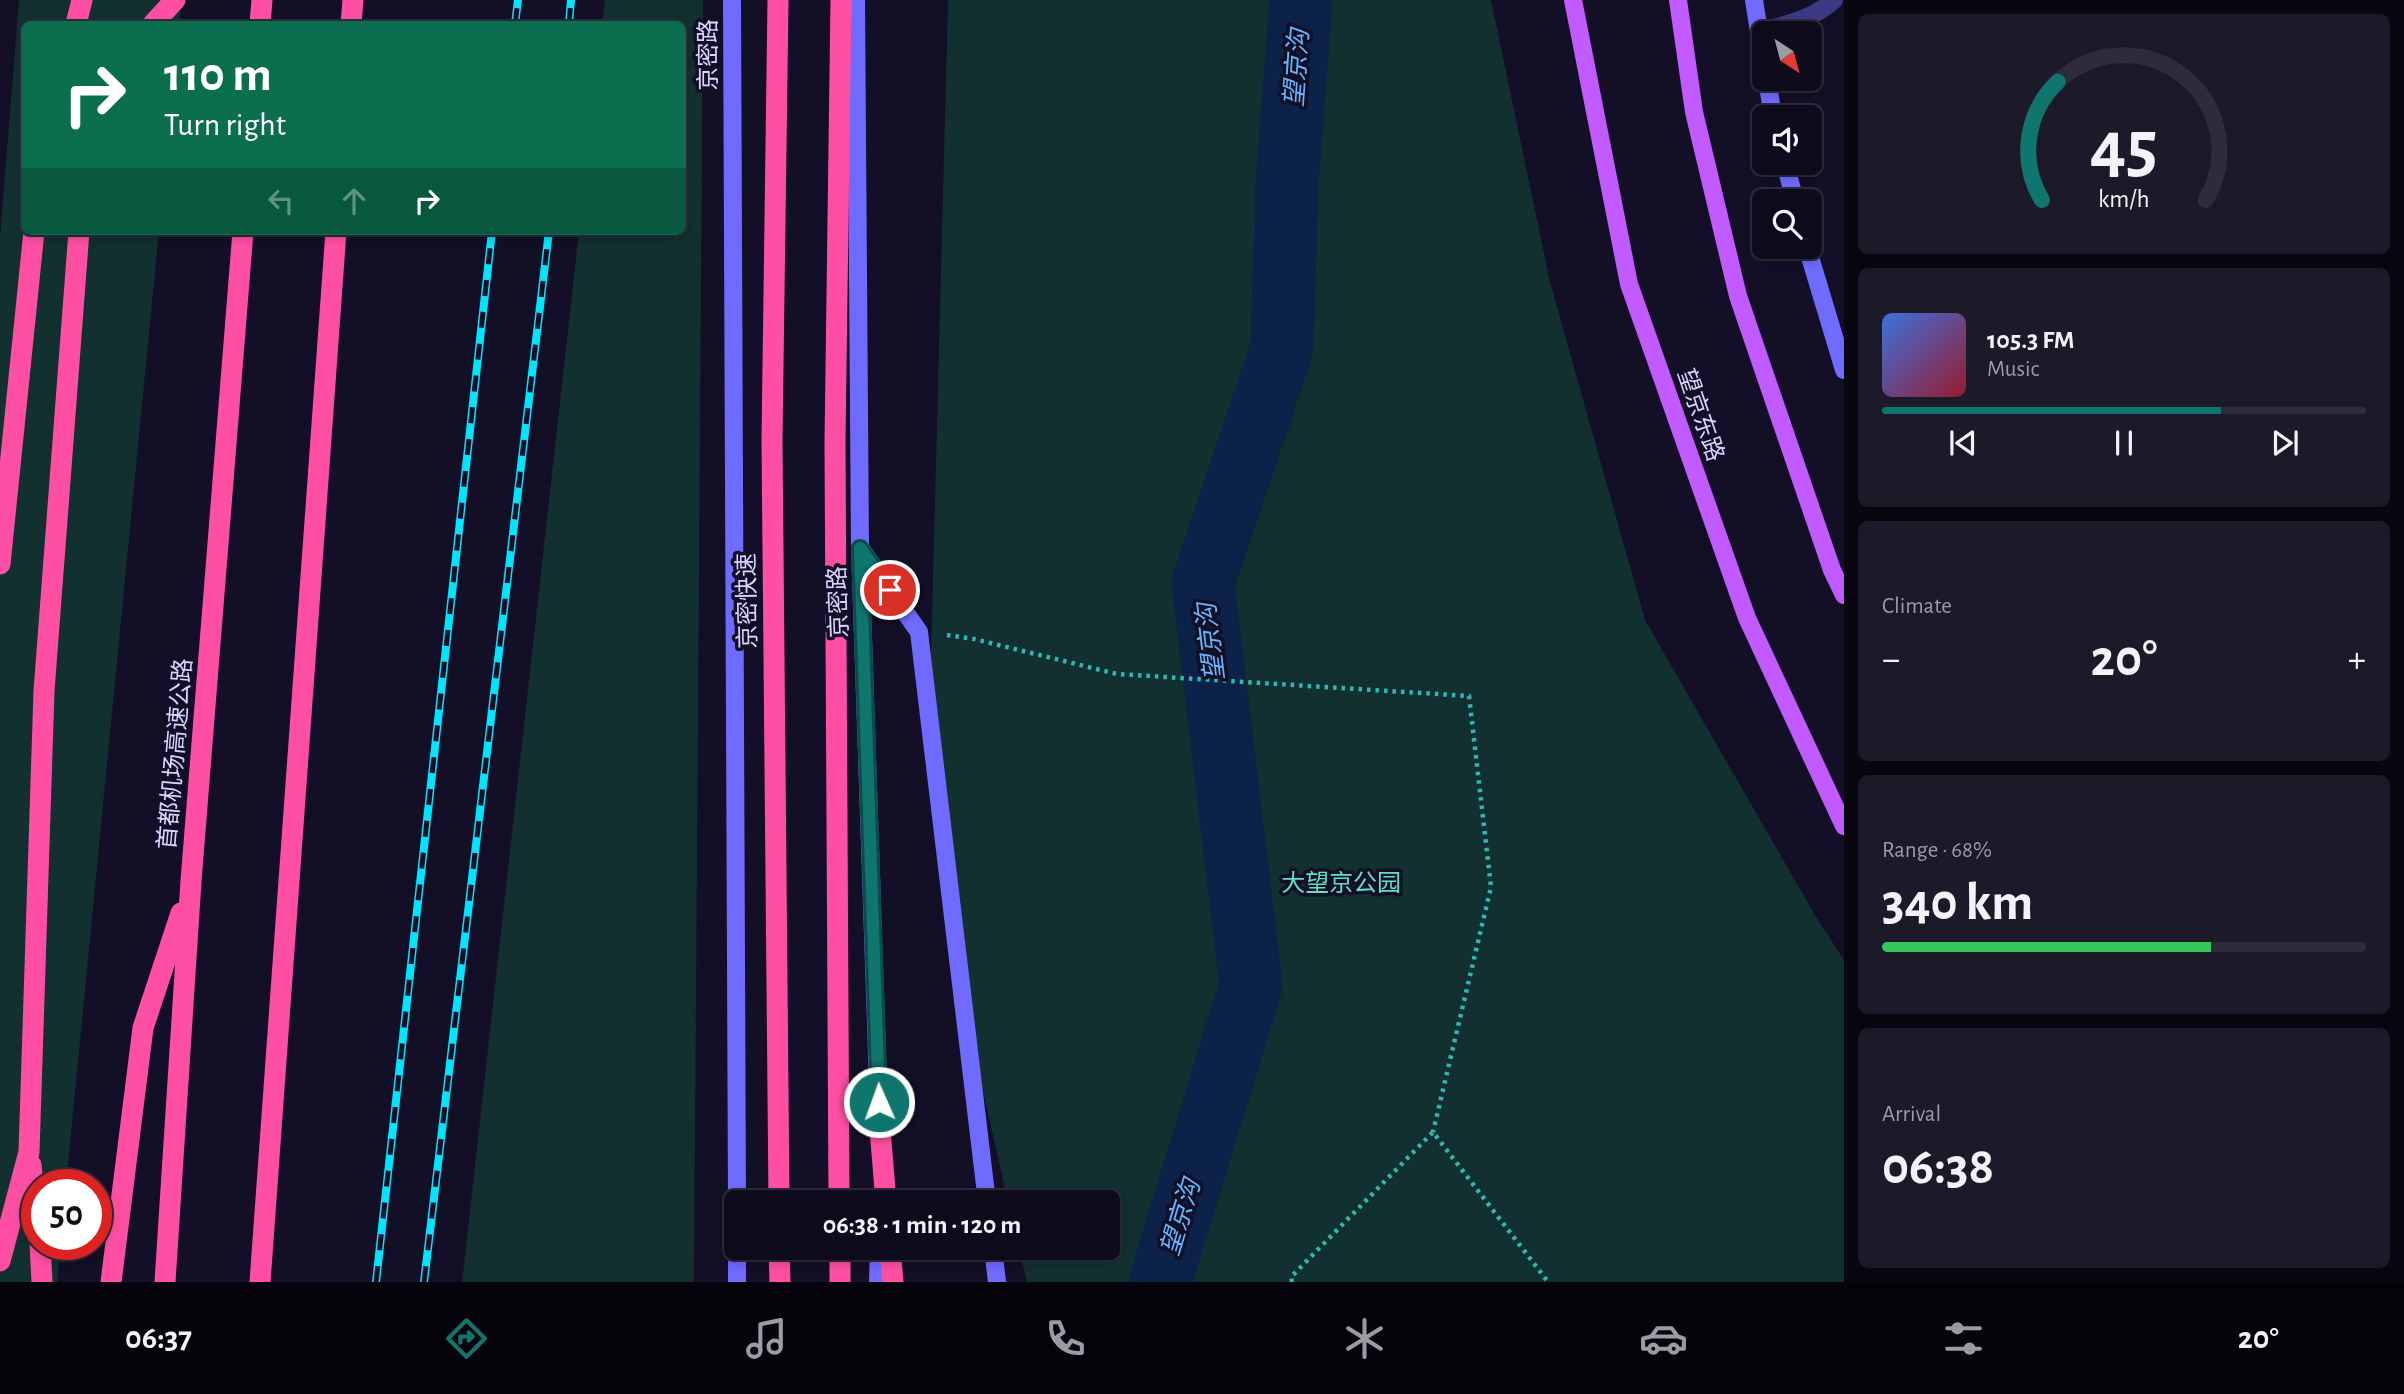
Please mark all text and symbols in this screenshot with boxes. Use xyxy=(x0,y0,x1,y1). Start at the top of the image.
street label: 京密路 xyxy=(695,19,721,91)
north arrow xyxy=(1752,21,1822,91)
map controls xyxy=(1752,21,1822,259)
water label: 望京沟 xyxy=(1279,25,1313,108)
icon: right xyxy=(49,49,140,140)
text: 110 m xyxy=(164,51,272,100)
button: sound xyxy=(1752,105,1822,175)
text: Turn right xyxy=(164,109,286,141)
text: 45 xyxy=(2090,112,2158,185)
icon: left xyxy=(262,182,300,220)
icon: ahead xyxy=(335,182,373,220)
icon: right xyxy=(408,182,446,220)
text: km/h xyxy=(2098,187,2150,212)
button: search xyxy=(1752,189,1822,259)
text: 105.3 FM xyxy=(1987,327,2075,353)
text: Music xyxy=(1987,358,2039,381)
street label: 望京东路 xyxy=(1673,365,1729,465)
icon: previous xyxy=(1944,424,1982,462)
icon: pause xyxy=(2105,424,2143,462)
icon: next xyxy=(2266,424,2304,462)
street label: 京密快速 xyxy=(733,553,761,649)
pin xyxy=(860,560,920,620)
street label: 京密路 xyxy=(824,566,852,638)
icon: arrive xyxy=(871,571,909,609)
text: Climate xyxy=(1882,595,1952,618)
water label: 望京沟 xyxy=(1191,599,1229,682)
text: 20° xyxy=(2091,633,2157,685)
text: − xyxy=(1882,641,1900,679)
text: + xyxy=(2348,641,2366,679)
street label: 首都机场高速公路 xyxy=(154,657,196,851)
text: Range · 68% xyxy=(1882,839,1992,862)
park label: 大望京公园 xyxy=(1281,870,1401,896)
text: 340 km xyxy=(1882,877,2033,929)
position arrow xyxy=(842,1065,916,1139)
text: Arrival xyxy=(1882,1103,1941,1126)
text: 06:38 xyxy=(1882,1141,1994,1193)
speed limit sign: 50 xyxy=(21,1169,112,1260)
water label: 望京沟 xyxy=(1155,1173,1206,1258)
text: 06:38 · 1 min · 120 m xyxy=(823,1212,1021,1238)
icon: directions xyxy=(442,1314,491,1363)
icon: music xyxy=(742,1314,791,1363)
icon: phone xyxy=(1041,1314,1090,1363)
icon: climate xyxy=(1340,1314,1389,1363)
icon: car xyxy=(1639,1314,1688,1363)
icon: filters xyxy=(1939,1314,1988,1363)
text: 06:37 xyxy=(125,1322,192,1354)
text: 20° xyxy=(2238,1322,2279,1354)

